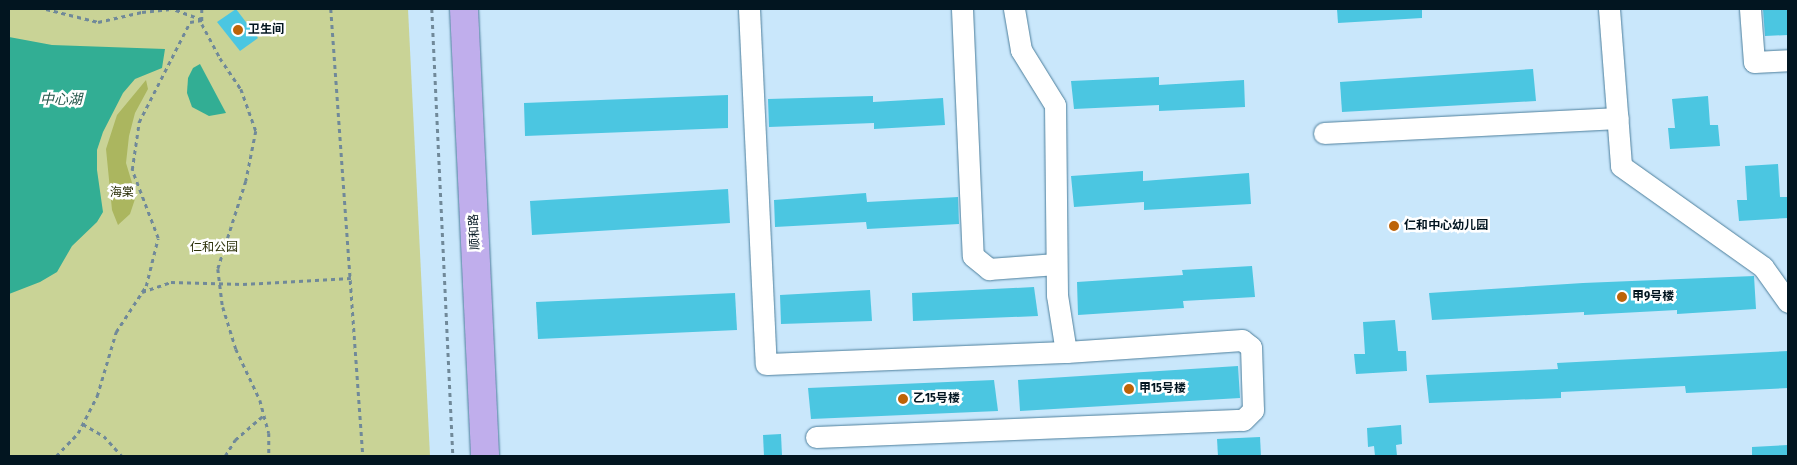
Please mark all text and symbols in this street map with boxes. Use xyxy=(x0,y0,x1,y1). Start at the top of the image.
place label: 卫生间 xyxy=(248,23,284,37)
marker: 卫生间 xyxy=(232,24,244,36)
water label: 中心湖 xyxy=(40,92,82,108)
park label: 海棠 xyxy=(110,186,134,200)
street label: 顺和路 xyxy=(467,214,483,250)
place label: 仁和中心幼儿园 xyxy=(1404,219,1488,233)
marker: 仁和中心幼儿园 xyxy=(1388,220,1400,232)
park label: 仁和公园 xyxy=(190,241,238,255)
place label: 甲9号楼 xyxy=(1632,290,1674,304)
marker: 甲9号楼 xyxy=(1616,291,1628,303)
place label: 甲15号楼 xyxy=(1139,382,1186,396)
marker: 甲15号楼 xyxy=(1123,383,1135,395)
place label: 乙15号楼 xyxy=(913,392,960,406)
marker: 乙15号楼 xyxy=(897,393,909,405)

